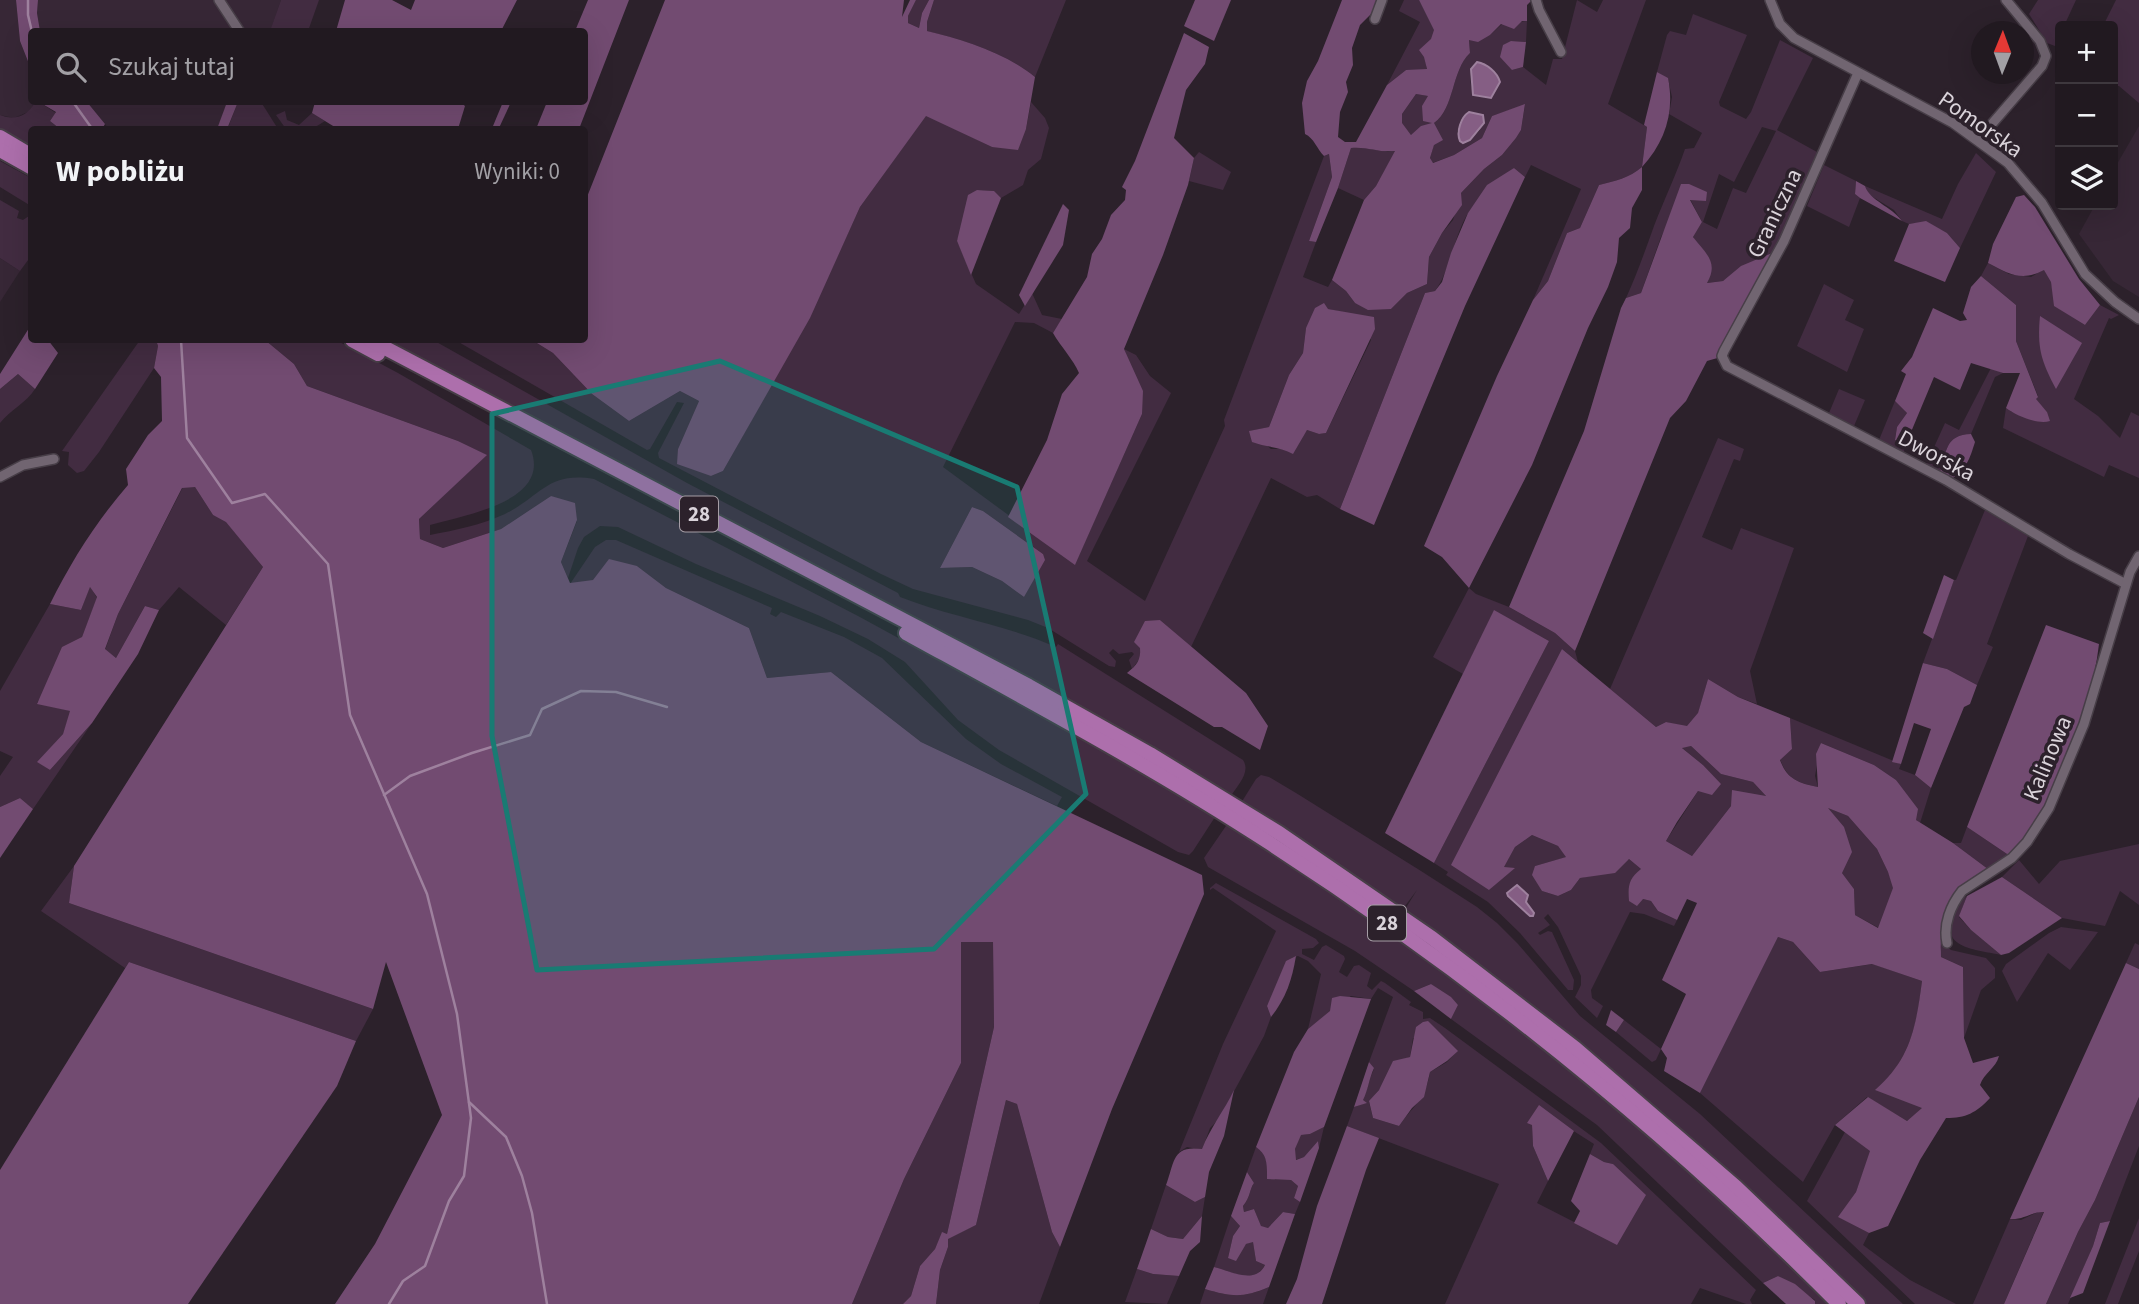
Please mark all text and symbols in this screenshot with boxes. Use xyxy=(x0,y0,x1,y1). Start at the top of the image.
north arrow xyxy=(1971,21,2034,84)
map controls xyxy=(2055,21,2118,210)
button: + xyxy=(2055,21,2118,84)
search box xyxy=(28,28,588,105)
icon: search xyxy=(52,48,90,86)
text: Szukaj tutaj xyxy=(108,48,235,85)
street label: Pomorska xyxy=(1932,83,2030,166)
button: − xyxy=(2055,84,2118,147)
button: layers xyxy=(2055,147,2118,210)
text: W pobliżu xyxy=(56,150,185,193)
text: Wyniki: 0 xyxy=(474,155,560,188)
street label: Graniczna xyxy=(1739,163,1810,264)
street label: Dworska xyxy=(1892,421,1981,490)
road number: 28 xyxy=(680,496,718,532)
street label: Kalinowa xyxy=(2015,711,2080,806)
road number: 28 xyxy=(1368,906,1406,940)

